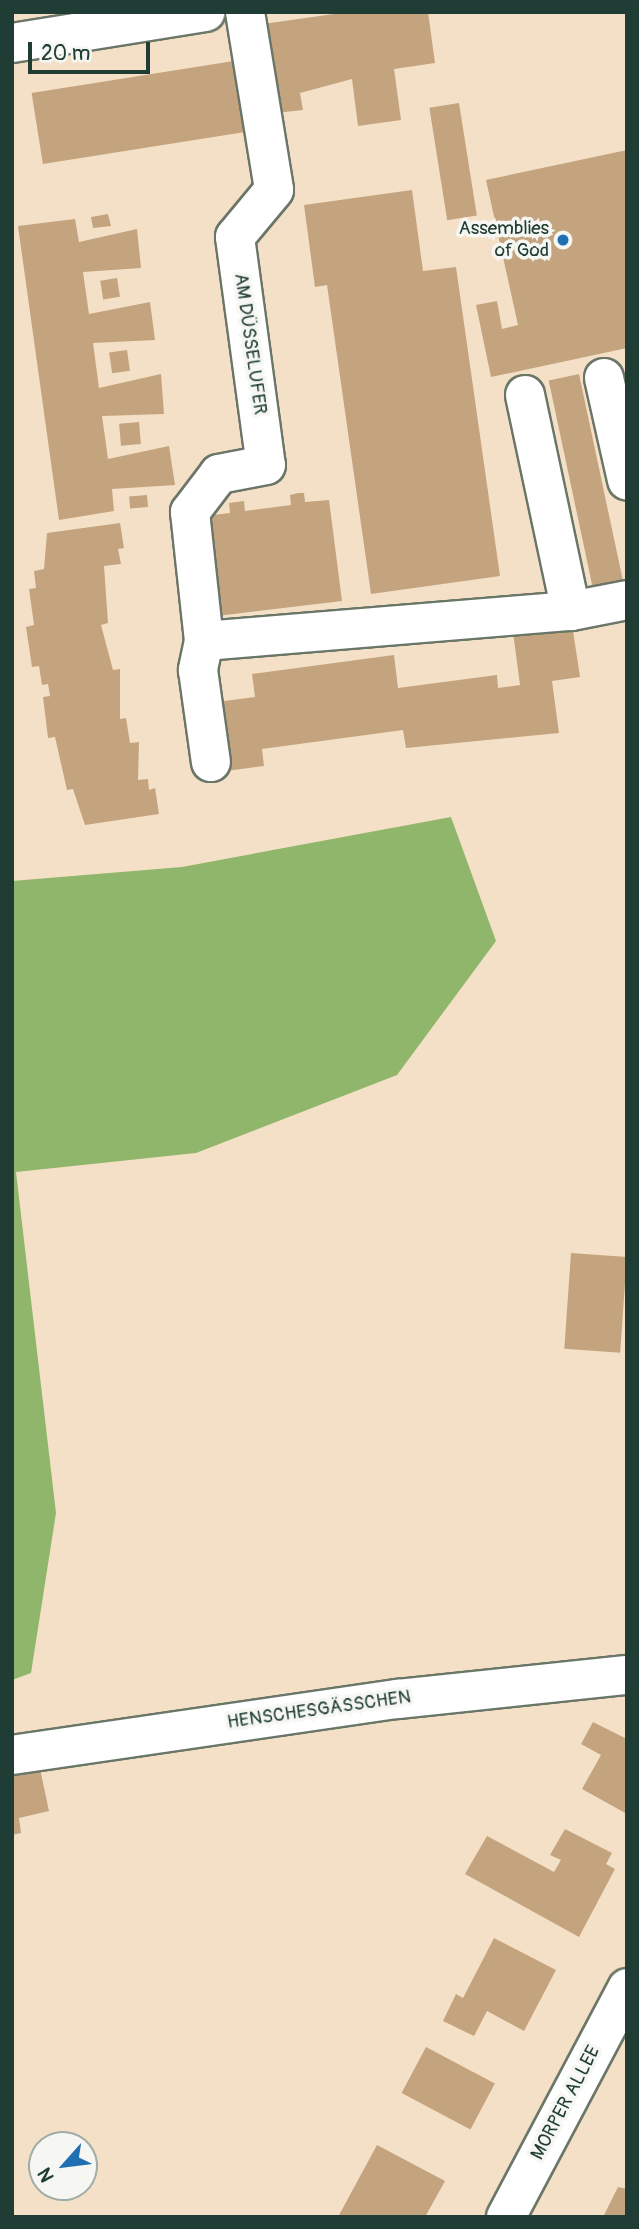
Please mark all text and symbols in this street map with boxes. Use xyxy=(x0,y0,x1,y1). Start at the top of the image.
scale bar xyxy=(32,28,154,72)
text: 20 m xyxy=(41,40,90,67)
place label: Assemblies of God xyxy=(459,218,549,262)
marker: Assemblies of God xyxy=(555,232,571,248)
street label: AM DÜSSELUFER xyxy=(229,272,271,416)
street label: HENSCHESGÄSSCHEN xyxy=(226,1686,412,1734)
street label: MORPER ALLEE xyxy=(526,2042,606,2164)
north arrow xyxy=(28,2131,98,2201)
text: N xyxy=(33,2164,60,2186)

